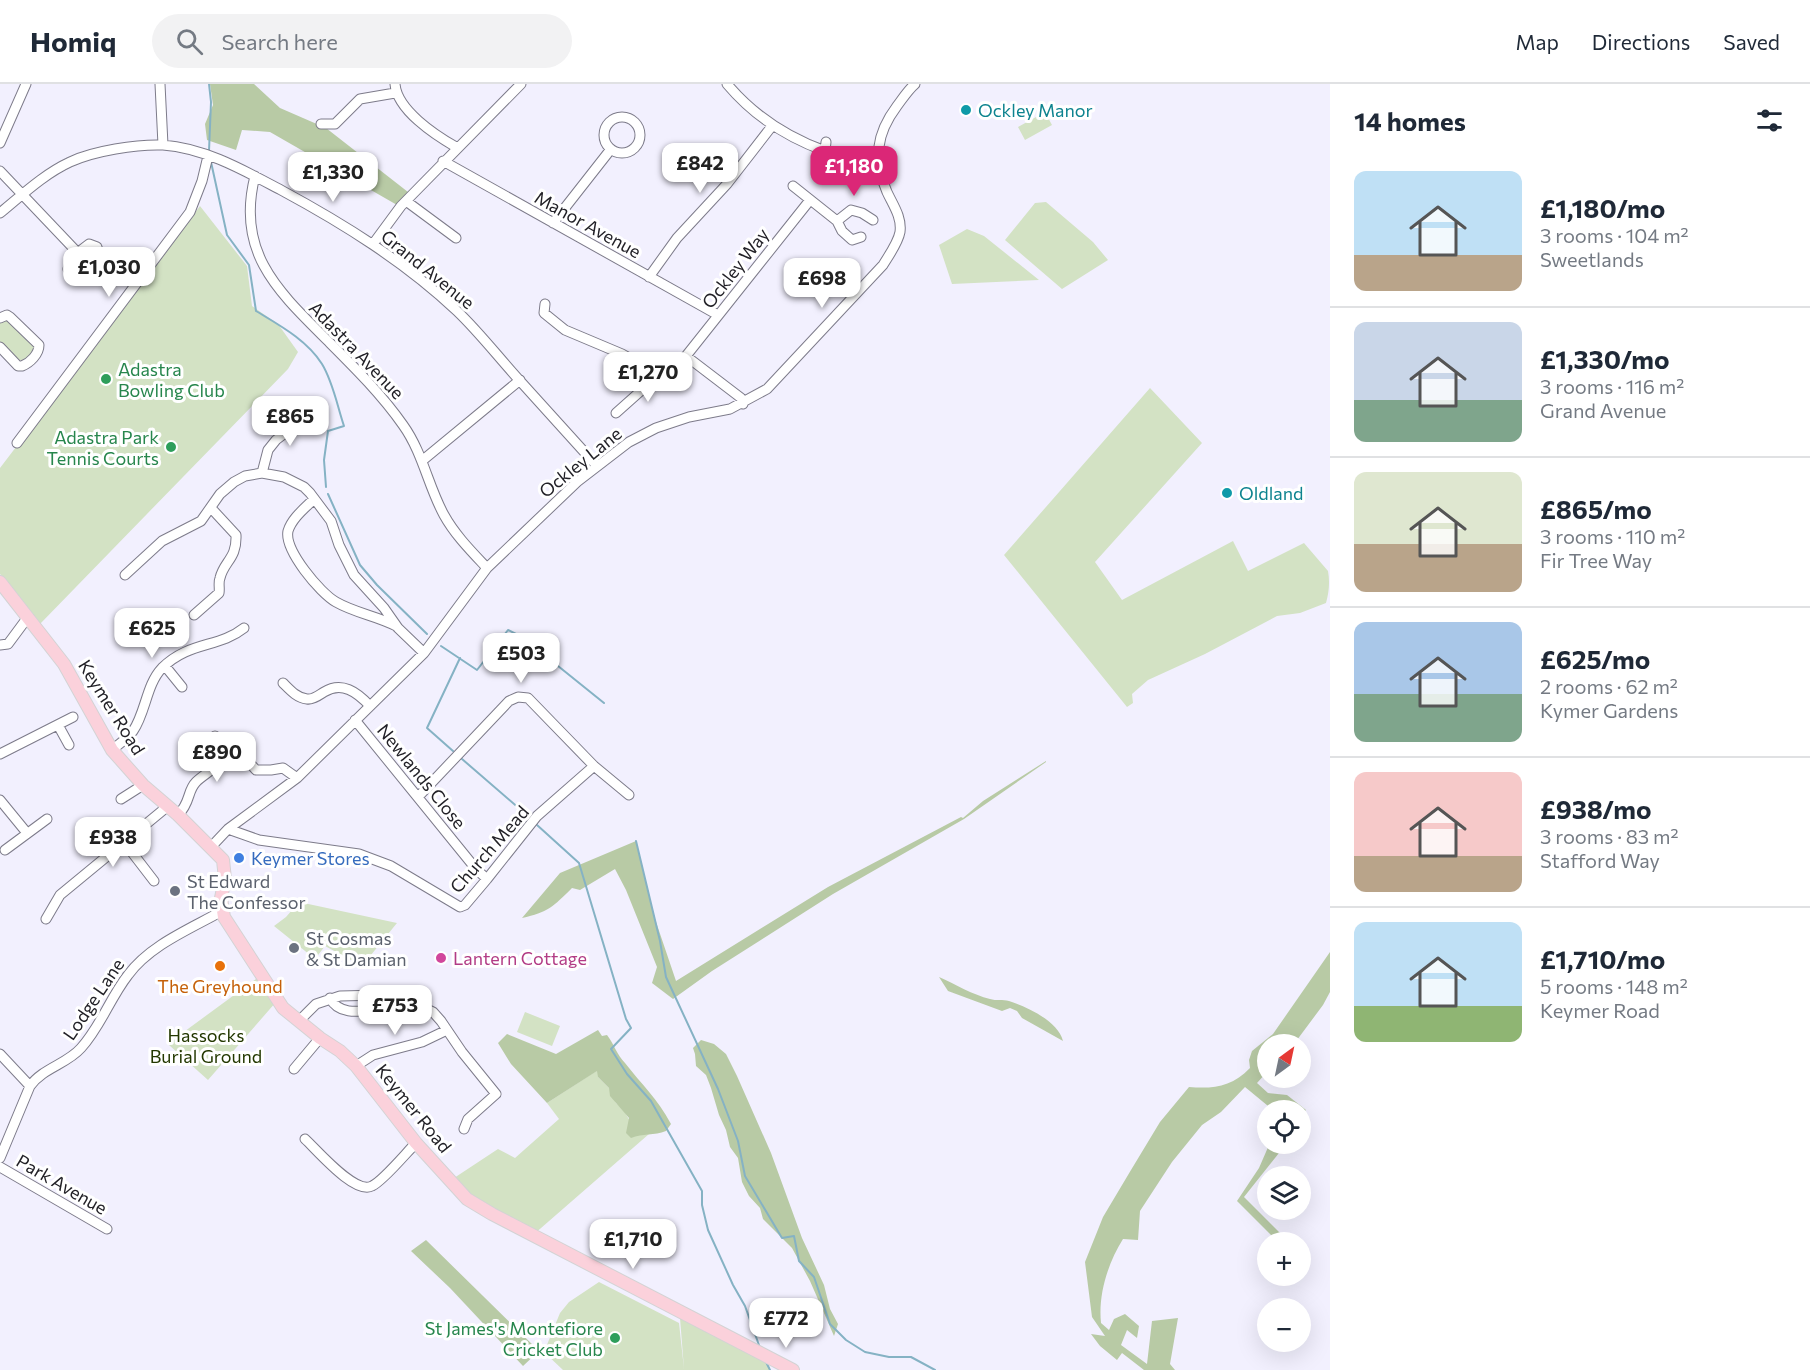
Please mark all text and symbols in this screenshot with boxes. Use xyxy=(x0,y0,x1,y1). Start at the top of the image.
search box xyxy=(152,14,572,68)
text: Homiq xyxy=(30,24,116,58)
icon: search xyxy=(173,25,206,58)
text: Search here xyxy=(221,28,338,55)
text: Map xyxy=(1516,29,1559,54)
text: Directions xyxy=(1592,29,1690,54)
text: Saved xyxy=(1723,29,1780,54)
place label: Ockley Manor xyxy=(978,99,1093,121)
marker: Ockley Manor xyxy=(959,103,973,117)
icon: filters xyxy=(1753,104,1786,137)
text: 14 homes xyxy=(1354,105,1466,136)
pin: £842 xyxy=(664,143,736,194)
pin: £1,180 xyxy=(805,146,903,197)
text: £842 xyxy=(676,150,724,174)
pin: £1,330 xyxy=(284,152,382,203)
text: £1,180 xyxy=(824,153,884,177)
text: £1,330 xyxy=(302,159,364,183)
street label: Manor Avenue xyxy=(531,186,645,262)
text: £1,180/mo xyxy=(1540,192,1665,223)
icon: home xyxy=(1402,195,1474,267)
street label: Ockley Way xyxy=(697,223,773,313)
text: 3 rooms · 104 m² xyxy=(1540,223,1689,247)
street label: Grand Avenue xyxy=(377,225,479,313)
pin: £1,030 xyxy=(60,247,158,298)
text: Sweetlands xyxy=(1540,247,1644,271)
text: £1,030 xyxy=(77,254,141,278)
pin: £698 xyxy=(786,258,858,309)
text: £698 xyxy=(798,265,846,289)
street label: Adastra Avenue xyxy=(305,297,409,403)
text: £1,330/mo xyxy=(1540,343,1670,374)
icon: home xyxy=(1402,346,1474,418)
pin: £1,270 xyxy=(599,352,697,403)
place label: Adastra Bowling Club xyxy=(118,358,225,401)
text: £1,270 xyxy=(617,359,679,383)
marker: Adastra Bowling Club xyxy=(99,372,113,386)
text: 3 rooms · 116 m² xyxy=(1540,374,1684,398)
pin: £865 xyxy=(254,396,326,447)
text: Grand Avenue xyxy=(1540,398,1666,422)
text: £865 xyxy=(266,403,314,427)
street label: Ockley Lane xyxy=(534,422,626,502)
place label: Adastra Park Tennis Courts xyxy=(47,426,159,469)
marker: Adastra Park Tennis Courts xyxy=(164,440,178,454)
place label: Oldland xyxy=(1239,482,1303,504)
marker: Oldland xyxy=(1220,486,1234,500)
text: £865/mo xyxy=(1540,493,1652,524)
icon: home xyxy=(1402,496,1474,568)
text: 3 rooms · 110 m² xyxy=(1540,524,1685,548)
text: Fir Tree Way xyxy=(1540,548,1652,572)
pin: £625 xyxy=(116,608,188,659)
text: £625 xyxy=(128,615,176,639)
pin: £503 xyxy=(485,633,557,684)
text: £503 xyxy=(497,640,545,664)
text: £625/mo xyxy=(1540,643,1650,674)
icon: home xyxy=(1402,646,1474,718)
street label: Keymer Road xyxy=(74,655,150,759)
text: 2 rooms · 62 m² xyxy=(1540,674,1678,698)
text: Kymer Gardens xyxy=(1540,698,1678,722)
street label: Newlands Close xyxy=(373,719,471,833)
pin: £890 xyxy=(181,732,253,783)
text: £890 xyxy=(192,739,242,763)
text: £938/mo xyxy=(1540,793,1652,824)
icon: home xyxy=(1402,796,1474,868)
street label: Church Mead xyxy=(445,801,533,897)
pin: £938 xyxy=(77,817,149,868)
text: £938 xyxy=(89,824,137,848)
text: 3 rooms · 83 m² xyxy=(1540,824,1679,848)
place label: Keymer Stores xyxy=(251,847,370,869)
text: Stafford Way xyxy=(1540,848,1660,872)
marker: Keymer Stores xyxy=(232,851,246,865)
place label: St Edward The Confessor xyxy=(187,870,306,913)
marker: St Edward The Confessor xyxy=(168,884,182,898)
place label: St Cosmas & St Damian xyxy=(306,927,407,970)
marker: St Cosmas & St Damian xyxy=(287,941,301,955)
text: £1,710/mo xyxy=(1540,943,1665,974)
icon: home xyxy=(1402,946,1474,1018)
place label: Lantern Cottage xyxy=(453,947,587,969)
marker: Lantern Cottage xyxy=(434,951,448,965)
street label: Lodge Lane xyxy=(58,954,128,1044)
marker: The Greyhound xyxy=(213,959,227,973)
text: 5 rooms · 148 m² xyxy=(1540,974,1688,998)
place label: The Greyhound xyxy=(157,975,283,997)
pin: £753 xyxy=(359,985,431,1036)
text: £753 xyxy=(372,992,418,1016)
text: Keymer Road xyxy=(1540,998,1660,1022)
park label: Hassocks Burial Ground xyxy=(150,1024,262,1067)
north arrow xyxy=(1257,1034,1311,1088)
map controls xyxy=(1257,1034,1311,1352)
street label: Keymer Road xyxy=(371,1059,457,1157)
button: locate xyxy=(1257,1100,1311,1154)
street label: Park Avenue xyxy=(13,1149,111,1219)
button: layers xyxy=(1257,1166,1311,1220)
pin: £1,710 xyxy=(584,1219,682,1270)
text: £1,710 xyxy=(604,1226,662,1250)
button: + xyxy=(1257,1232,1311,1286)
pin: £772 xyxy=(750,1298,822,1349)
button: − xyxy=(1257,1298,1311,1352)
text: £772 xyxy=(763,1305,809,1329)
place label: St James's Montefiore Cricket Club xyxy=(425,1317,603,1360)
marker: St James's Montefiore Cricket Club xyxy=(608,1331,622,1345)

